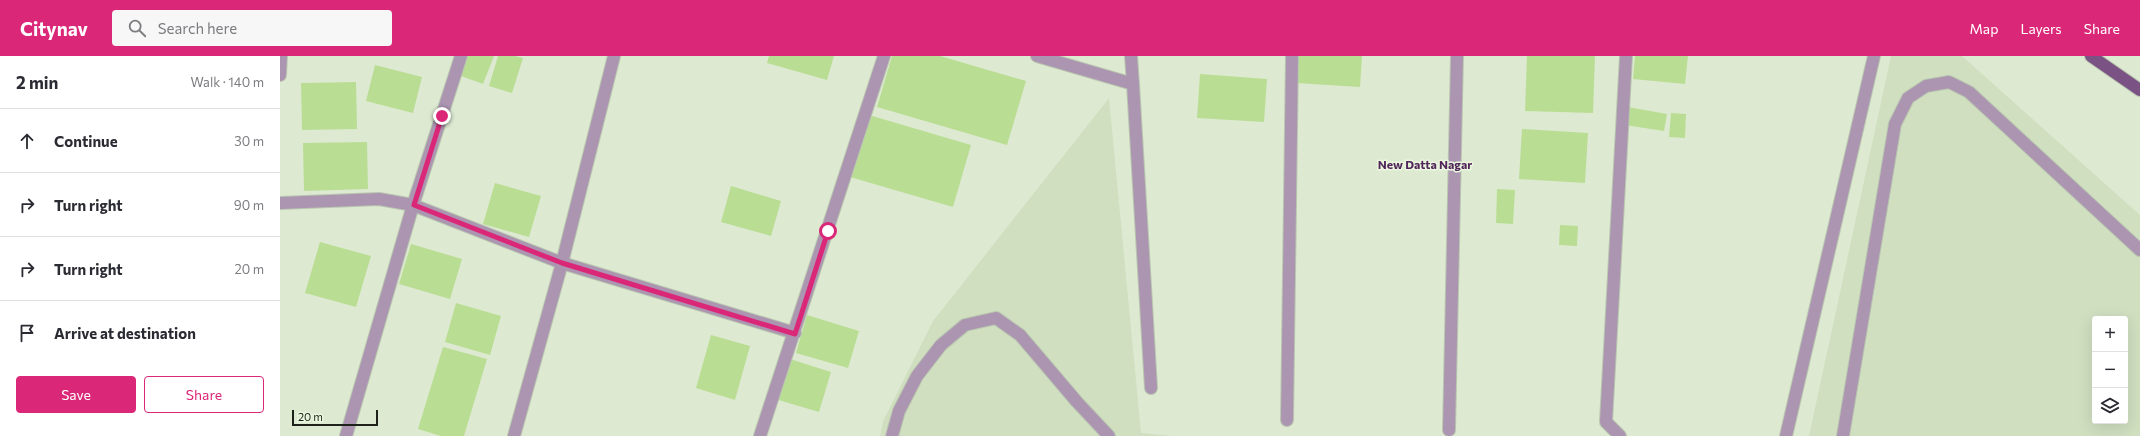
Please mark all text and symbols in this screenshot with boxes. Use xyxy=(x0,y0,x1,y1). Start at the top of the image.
search box xyxy=(112,10,392,46)
text: Citynav xyxy=(20,17,88,40)
icon: search xyxy=(126,17,148,39)
text: Search here xyxy=(158,19,237,37)
text: Map xyxy=(1970,20,1998,37)
text: Layers xyxy=(2020,20,2062,37)
text: Share xyxy=(2084,20,2120,37)
text: 2 min xyxy=(16,72,58,93)
text: Walk · 140 m xyxy=(191,74,264,90)
route end xyxy=(433,107,451,125)
icon: ahead xyxy=(16,130,38,152)
text: Continue xyxy=(54,132,118,150)
text: 30 m xyxy=(234,133,264,149)
district label: New Datta Nagar xyxy=(1378,157,1472,171)
icon: right xyxy=(16,194,38,216)
text: Turn right xyxy=(54,196,123,214)
text: 90 m xyxy=(234,197,264,213)
route start xyxy=(819,222,837,240)
icon: right xyxy=(16,258,38,280)
text: Turn right xyxy=(54,260,123,278)
text: 20 m xyxy=(235,261,264,277)
map controls xyxy=(2092,316,2128,424)
button: + xyxy=(2092,316,2128,352)
icon: arrive xyxy=(16,322,38,344)
text: Arrive at destination xyxy=(54,324,196,342)
button: − xyxy=(2092,352,2128,388)
button: Save xyxy=(16,376,136,413)
button: Share xyxy=(144,376,264,413)
button: layers xyxy=(2092,388,2128,424)
scale bar xyxy=(292,408,378,427)
text: 20 m xyxy=(298,410,323,423)

